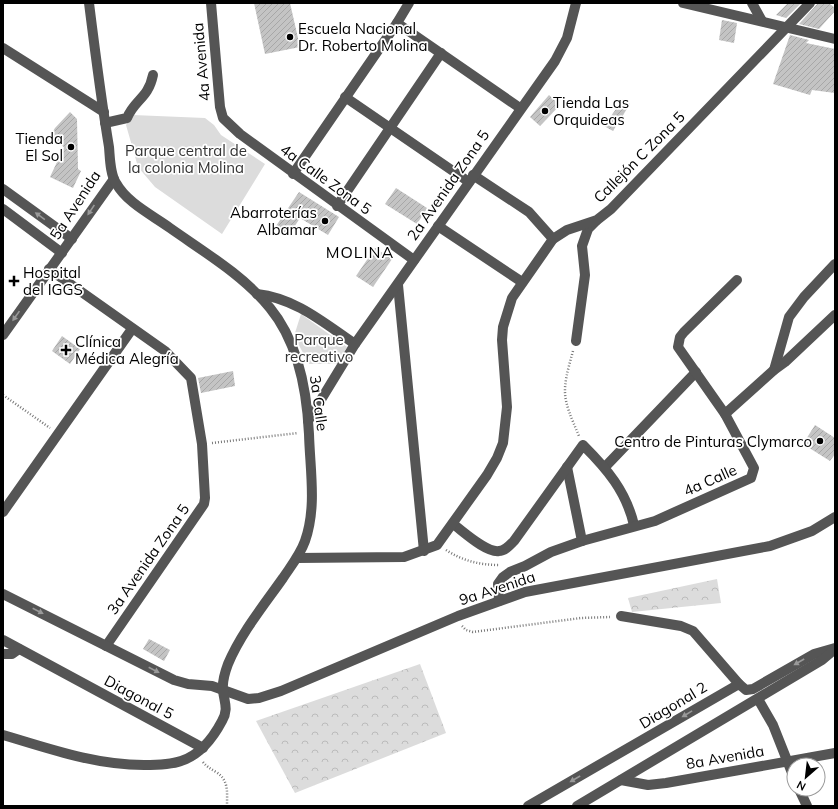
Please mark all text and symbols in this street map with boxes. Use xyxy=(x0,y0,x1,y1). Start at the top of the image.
place label: Escuela Nacional Dr. Roberto Molina xyxy=(298,19,427,55)
street label: 4a Avenida xyxy=(188,22,214,102)
marker: Escuela Nacional Dr. Roberto Molina xyxy=(285,32,295,42)
place label: Tienda Las Orquideas xyxy=(553,93,629,129)
marker: Tienda Las Orquideas xyxy=(540,106,550,116)
street label: Callejón C Zona 5 xyxy=(589,107,689,207)
street label: 2a Avenida Zona 5 xyxy=(403,126,493,244)
place label: Tienda El Sol xyxy=(15,129,63,165)
street label: 4a Calle Zona 5 xyxy=(277,140,375,218)
park label: Parque central de la colonia Molina xyxy=(125,141,247,177)
marker: Tienda El Sol xyxy=(66,142,76,152)
street label: 5a Avenida xyxy=(46,167,104,243)
place label: Abarroterías Albamar xyxy=(230,203,318,239)
one-way arrow xyxy=(87,205,95,215)
one-way arrow xyxy=(35,212,46,220)
marker: Abarroterías Albamar xyxy=(320,216,330,226)
district label: MOLINA xyxy=(326,242,394,262)
place label: Hospital del IGGS xyxy=(23,263,83,299)
marker: Hospital del IGGS xyxy=(8,275,20,287)
one-way arrow xyxy=(12,311,20,321)
park label: Parque recreativo xyxy=(285,330,353,366)
place label: Clínica Médica Alegría xyxy=(75,332,179,368)
marker: Clínica Médica Alegría xyxy=(60,344,72,356)
street label: 3a Calle xyxy=(306,374,332,432)
place label: Centro de Pinturas Clymarco xyxy=(614,432,812,451)
marker: Centro de Pinturas Clymarco xyxy=(815,436,825,446)
street label: 4a Calle xyxy=(680,460,740,500)
street label: 3a Avenida Zona 5 xyxy=(103,500,193,618)
street label: 9a Avenida xyxy=(457,567,537,609)
one-way arrow xyxy=(32,608,44,614)
one-way arrow xyxy=(793,659,805,666)
one-way arrow xyxy=(148,666,160,673)
street label: Diagonal 5 xyxy=(101,671,177,723)
street label: Diagonal 2 xyxy=(636,677,710,733)
one-way arrow xyxy=(681,711,693,718)
street label: 8a Avenida xyxy=(684,741,766,773)
north arrow xyxy=(786,757,826,797)
one-way arrow xyxy=(569,776,581,783)
text: N xyxy=(794,778,808,794)

